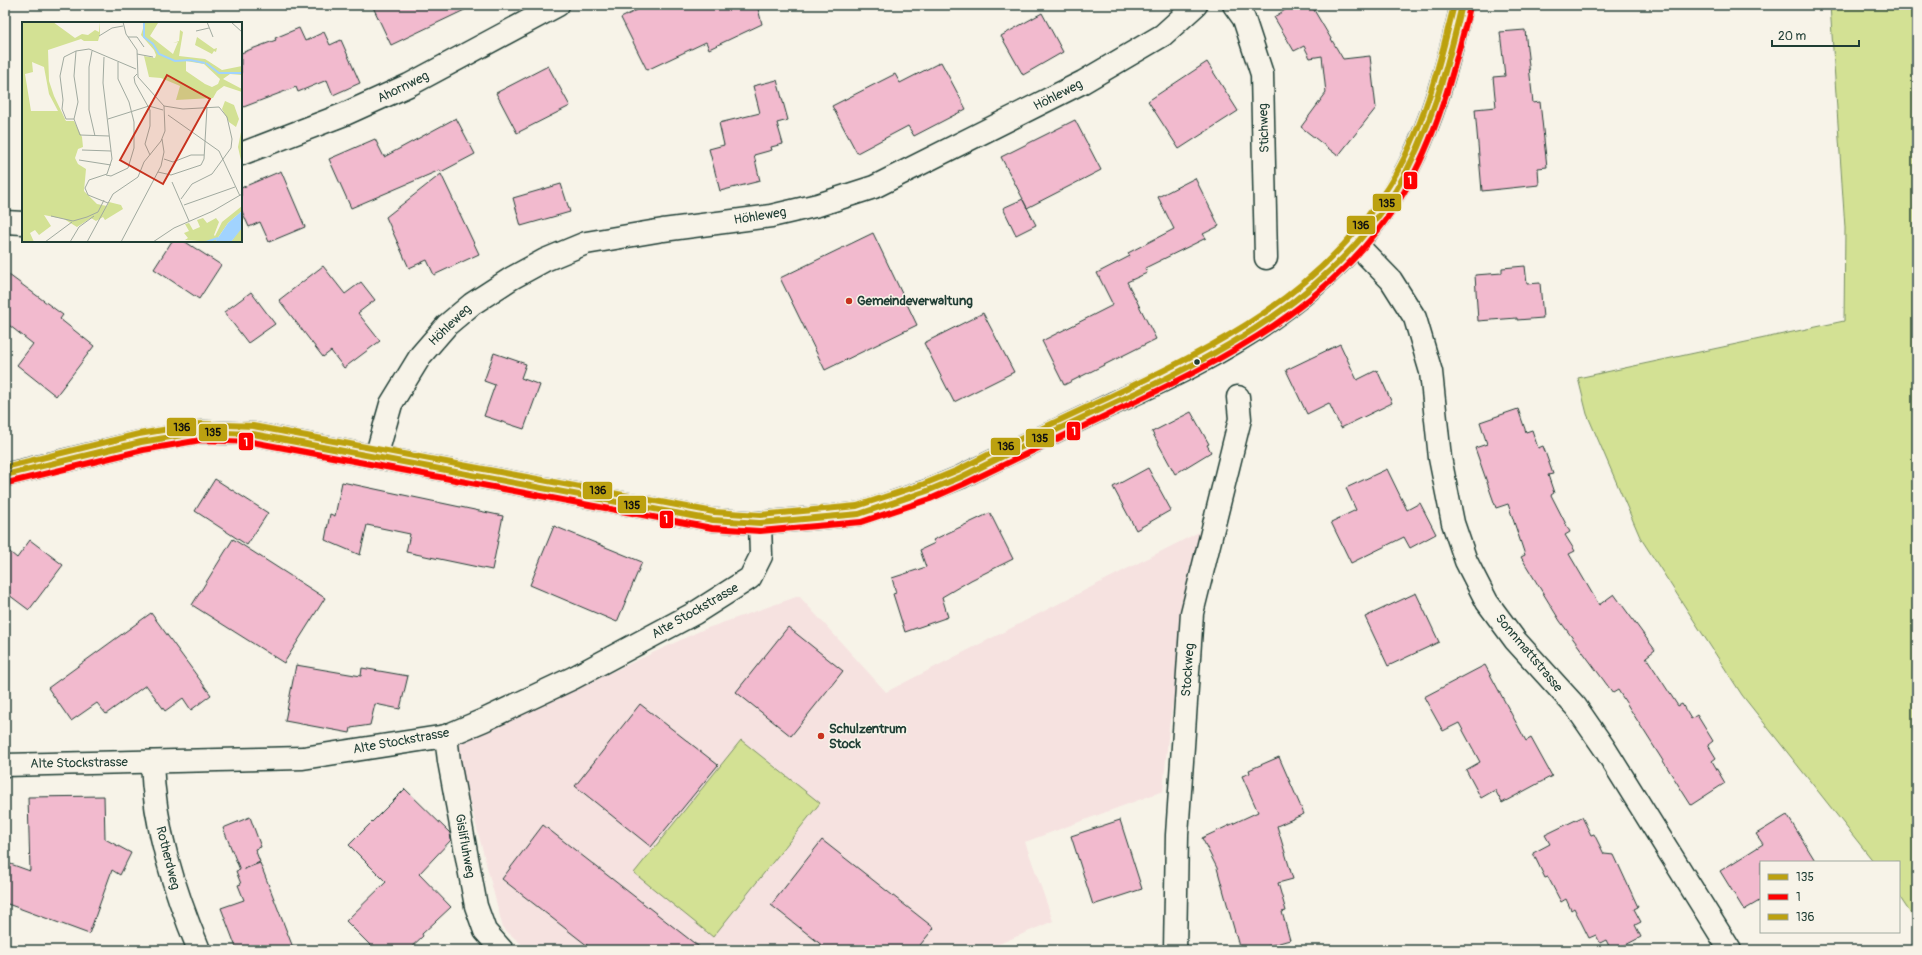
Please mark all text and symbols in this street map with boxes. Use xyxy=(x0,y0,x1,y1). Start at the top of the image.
inset map xyxy=(22,22,242,242)
scale bar xyxy=(1772,22,1859,48)
text: 20 m xyxy=(1778,29,1807,44)
street label: Ahornweg xyxy=(375,68,432,106)
street label: Höhleweg xyxy=(1031,76,1086,114)
street label: Stichweg xyxy=(1255,103,1273,153)
line badge: 1 xyxy=(1403,171,1418,190)
text: 1 xyxy=(1408,174,1412,187)
line badge: 135 xyxy=(1372,193,1402,212)
text: 135 xyxy=(1379,197,1395,210)
street label: Höhleweg xyxy=(733,204,788,228)
line badge: 136 xyxy=(1346,215,1376,235)
text: 136 xyxy=(1353,219,1370,232)
place label: Gemeindeverwaltung xyxy=(857,293,973,309)
marker: Gemeindeverwaltung xyxy=(844,296,854,306)
street label: Höhleweg xyxy=(425,301,475,349)
unlabelled marker xyxy=(1192,357,1202,367)
line badge: 136 xyxy=(166,417,197,437)
text: 136 xyxy=(174,421,191,434)
line badge: 1 xyxy=(1066,421,1081,441)
line badge: 135 xyxy=(198,423,228,442)
text: 1 xyxy=(1072,425,1076,438)
text: 135 xyxy=(205,426,221,439)
line badge: 135 xyxy=(1025,428,1055,448)
line badge: 1 xyxy=(238,432,254,451)
text: 135 xyxy=(1032,432,1048,445)
text: 1 xyxy=(244,436,248,449)
line badge: 136 xyxy=(990,437,1021,456)
text: 136 xyxy=(998,440,1015,453)
line badge: 136 xyxy=(582,481,613,500)
text: 136 xyxy=(590,484,607,497)
line badge: 135 xyxy=(617,495,647,514)
text: 135 xyxy=(624,499,640,512)
line badge: 1 xyxy=(659,510,674,529)
text: 1 xyxy=(664,513,668,526)
street label: Alte Stockstrasse xyxy=(649,579,742,642)
street label: Sonnmattstrasse xyxy=(1492,611,1567,696)
street label: Stockweg xyxy=(1178,642,1198,697)
place label: Schulzentrum Stock xyxy=(829,721,907,752)
street label: Alte Stockstrasse xyxy=(352,725,451,757)
marker: Schulzentrum Stock xyxy=(816,731,826,741)
street label: Alte Stockstrasse xyxy=(30,754,129,772)
street label: Gislifluhweg xyxy=(451,813,479,880)
street label: Rotherdweg xyxy=(152,825,184,892)
legend xyxy=(1760,861,1900,933)
text: 135 xyxy=(1796,870,1814,885)
text: 1 xyxy=(1796,890,1801,905)
text: 136 xyxy=(1796,910,1814,925)

